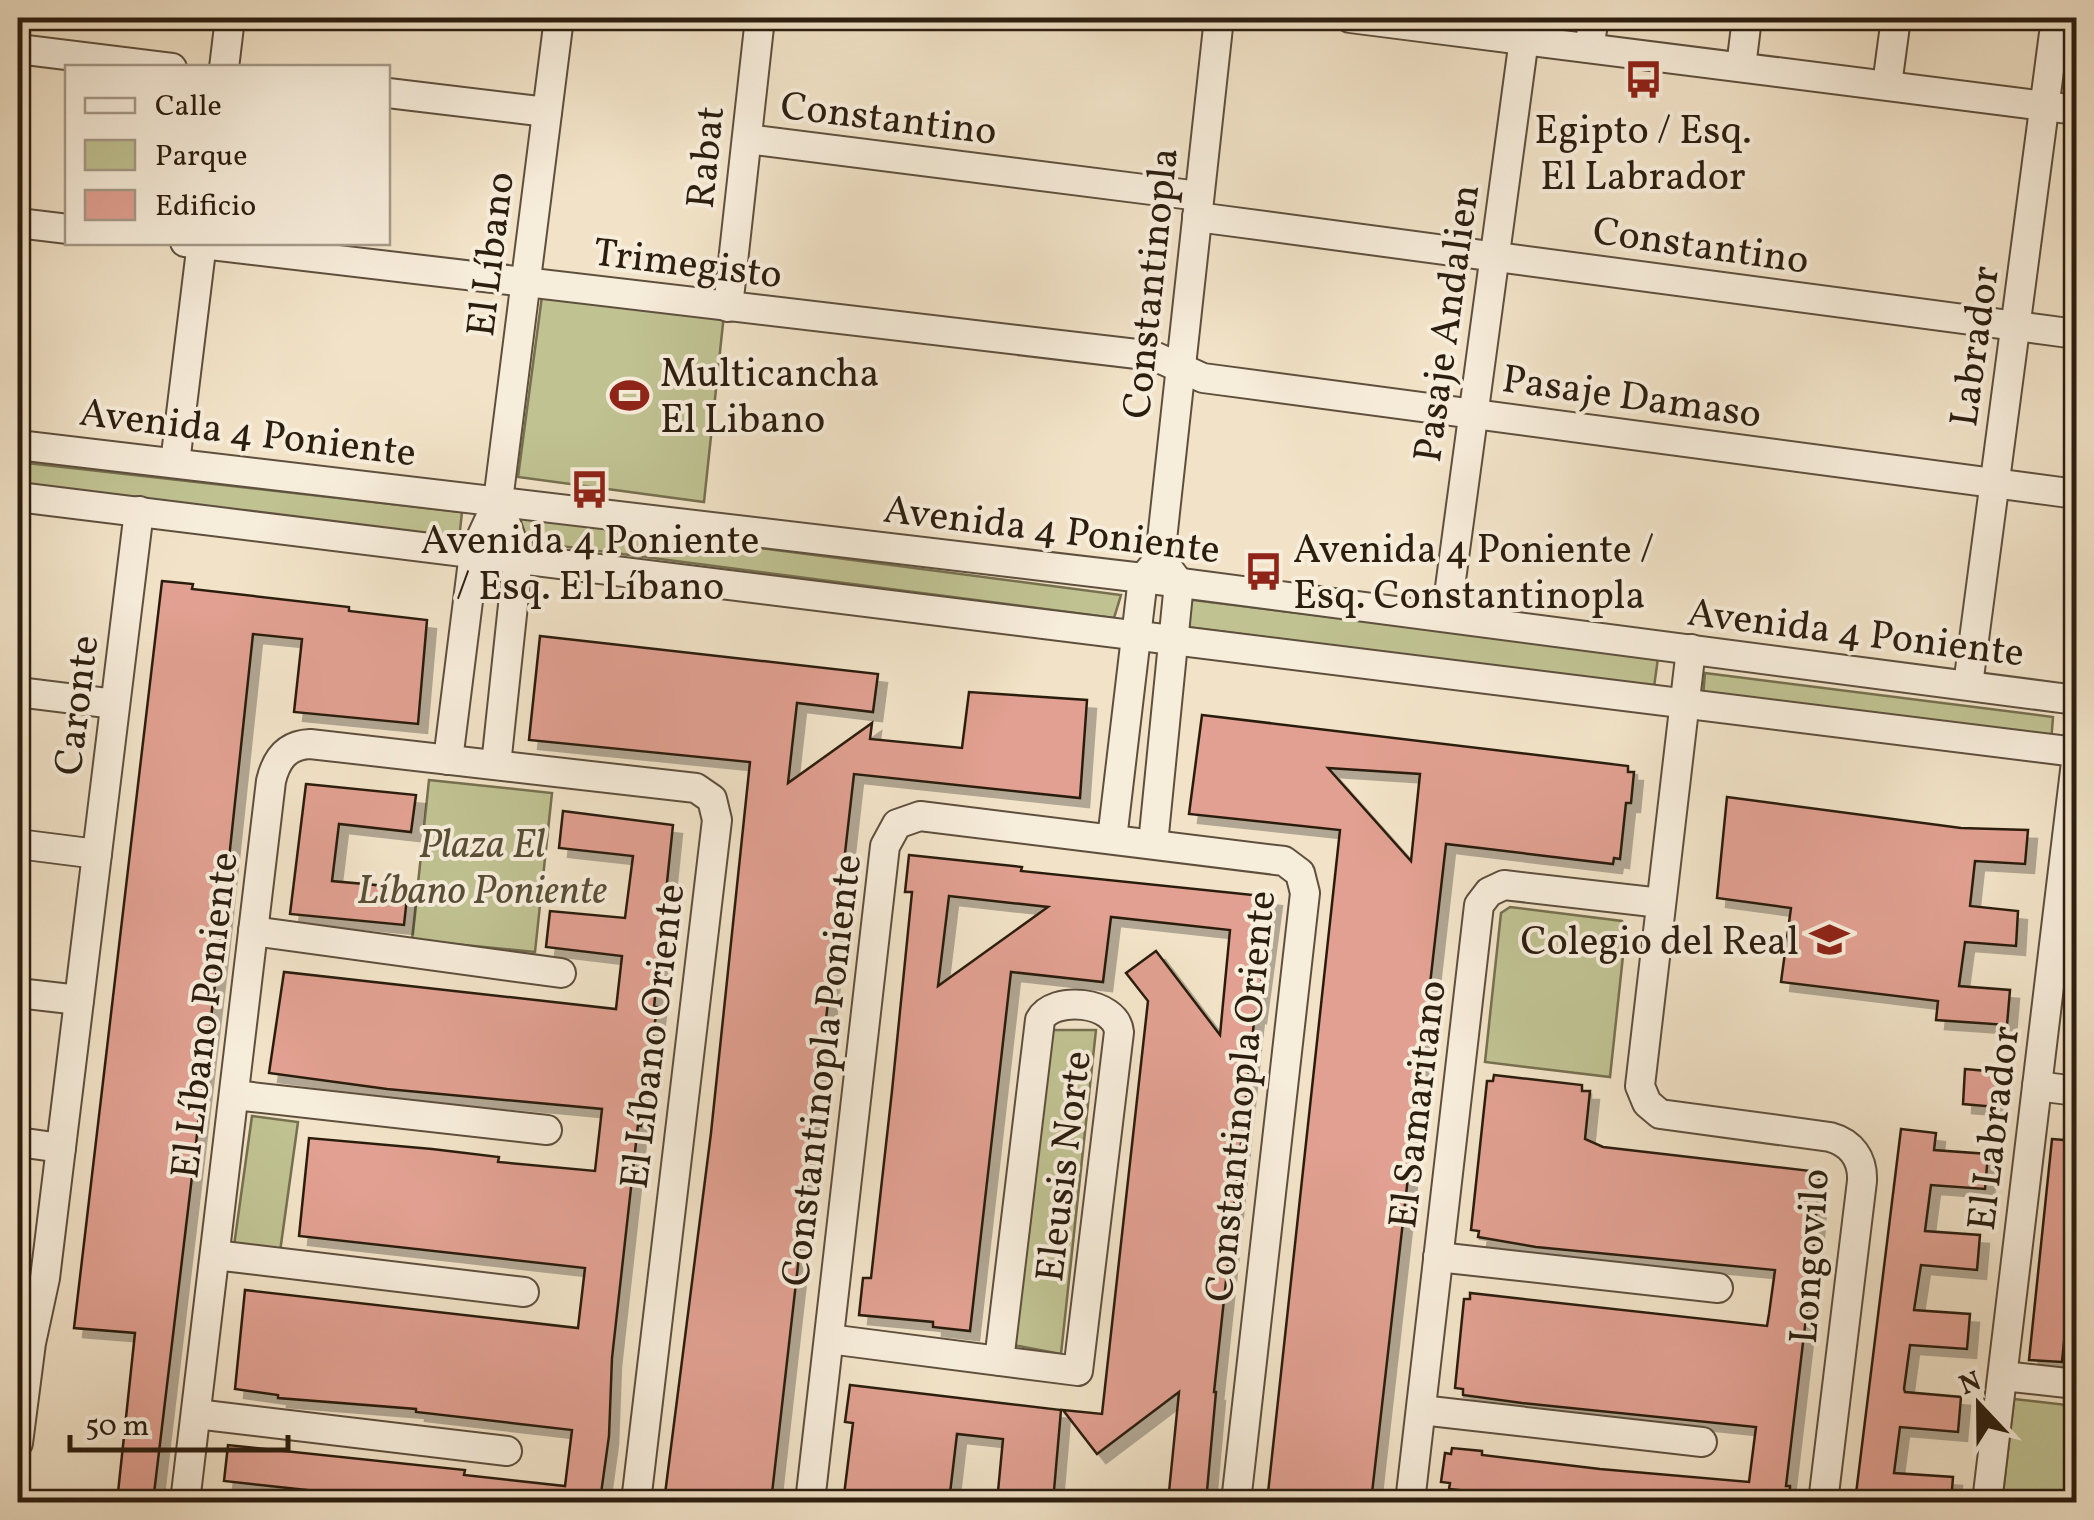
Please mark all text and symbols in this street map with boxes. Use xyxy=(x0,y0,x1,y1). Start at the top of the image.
bus stop icon: Egipto / Esq. El Labrador xyxy=(1622,58,1664,100)
legend xyxy=(65,65,390,245)
street label: Constantino xyxy=(777,80,1000,162)
text: Calle xyxy=(155,86,222,128)
street label: Rabat xyxy=(675,104,741,211)
place label: Egipto / Esq. El Labrador xyxy=(1534,105,1752,207)
text: Parque xyxy=(155,136,247,178)
street label: Constantinopla xyxy=(1111,145,1195,422)
street label: El Líbano xyxy=(455,169,531,340)
street label: Pasaje Andalien xyxy=(1402,181,1496,466)
text: Edificio xyxy=(155,186,256,228)
street label: Constantino xyxy=(1589,205,1812,291)
street label: Trimegisto xyxy=(590,227,785,305)
street label: Labrador xyxy=(1938,263,2016,430)
place label: Multicancha El Libano xyxy=(660,348,879,450)
street label: Pasaje Damaso xyxy=(1498,353,1765,445)
sports icon: Multicancha El Libano xyxy=(609,374,651,416)
street label: Avenida 4 Poniente xyxy=(76,387,419,483)
bus stop icon: Avenida 4 Poniente / Esq. El Líbano xyxy=(569,468,611,510)
street label: Avenida 4 Poniente xyxy=(880,484,1223,580)
place label: Avenida 4 Poniente / Esq. El Líbano xyxy=(421,515,759,617)
place label: Avenida 4 Poniente / Esq. Constantinopla xyxy=(1293,524,1654,626)
bus stop icon: Avenida 4 Poniente / Esq. Constantinopla xyxy=(1242,550,1284,592)
street label: Avenida 4 Poniente xyxy=(1684,587,2027,683)
street label: Caronte xyxy=(43,632,115,779)
park label: Plaza El Líbano Poniente xyxy=(357,819,608,921)
street label: El Líbano Poniente xyxy=(159,849,255,1182)
street label: Constantinopla Poniente xyxy=(770,851,878,1290)
street label: El Líbano Oriente xyxy=(608,881,701,1192)
street label: Constantinopla Oriente xyxy=(1194,888,1292,1305)
place label: Colegio del Real xyxy=(1520,916,1799,972)
school or university icon: Colegio del Real xyxy=(1808,919,1850,961)
street label: El Samaritano xyxy=(1377,977,1463,1232)
street label: El Labrador xyxy=(1956,1023,2036,1234)
street label: Eleusis Norte xyxy=(1024,1048,1108,1285)
street label: Longovilo xyxy=(1778,1167,1846,1346)
north arrow xyxy=(1929,1355,2029,1455)
text: N xyxy=(1954,1362,1987,1406)
scale bar xyxy=(70,1390,288,1452)
text: 50 m xyxy=(85,1406,149,1448)

